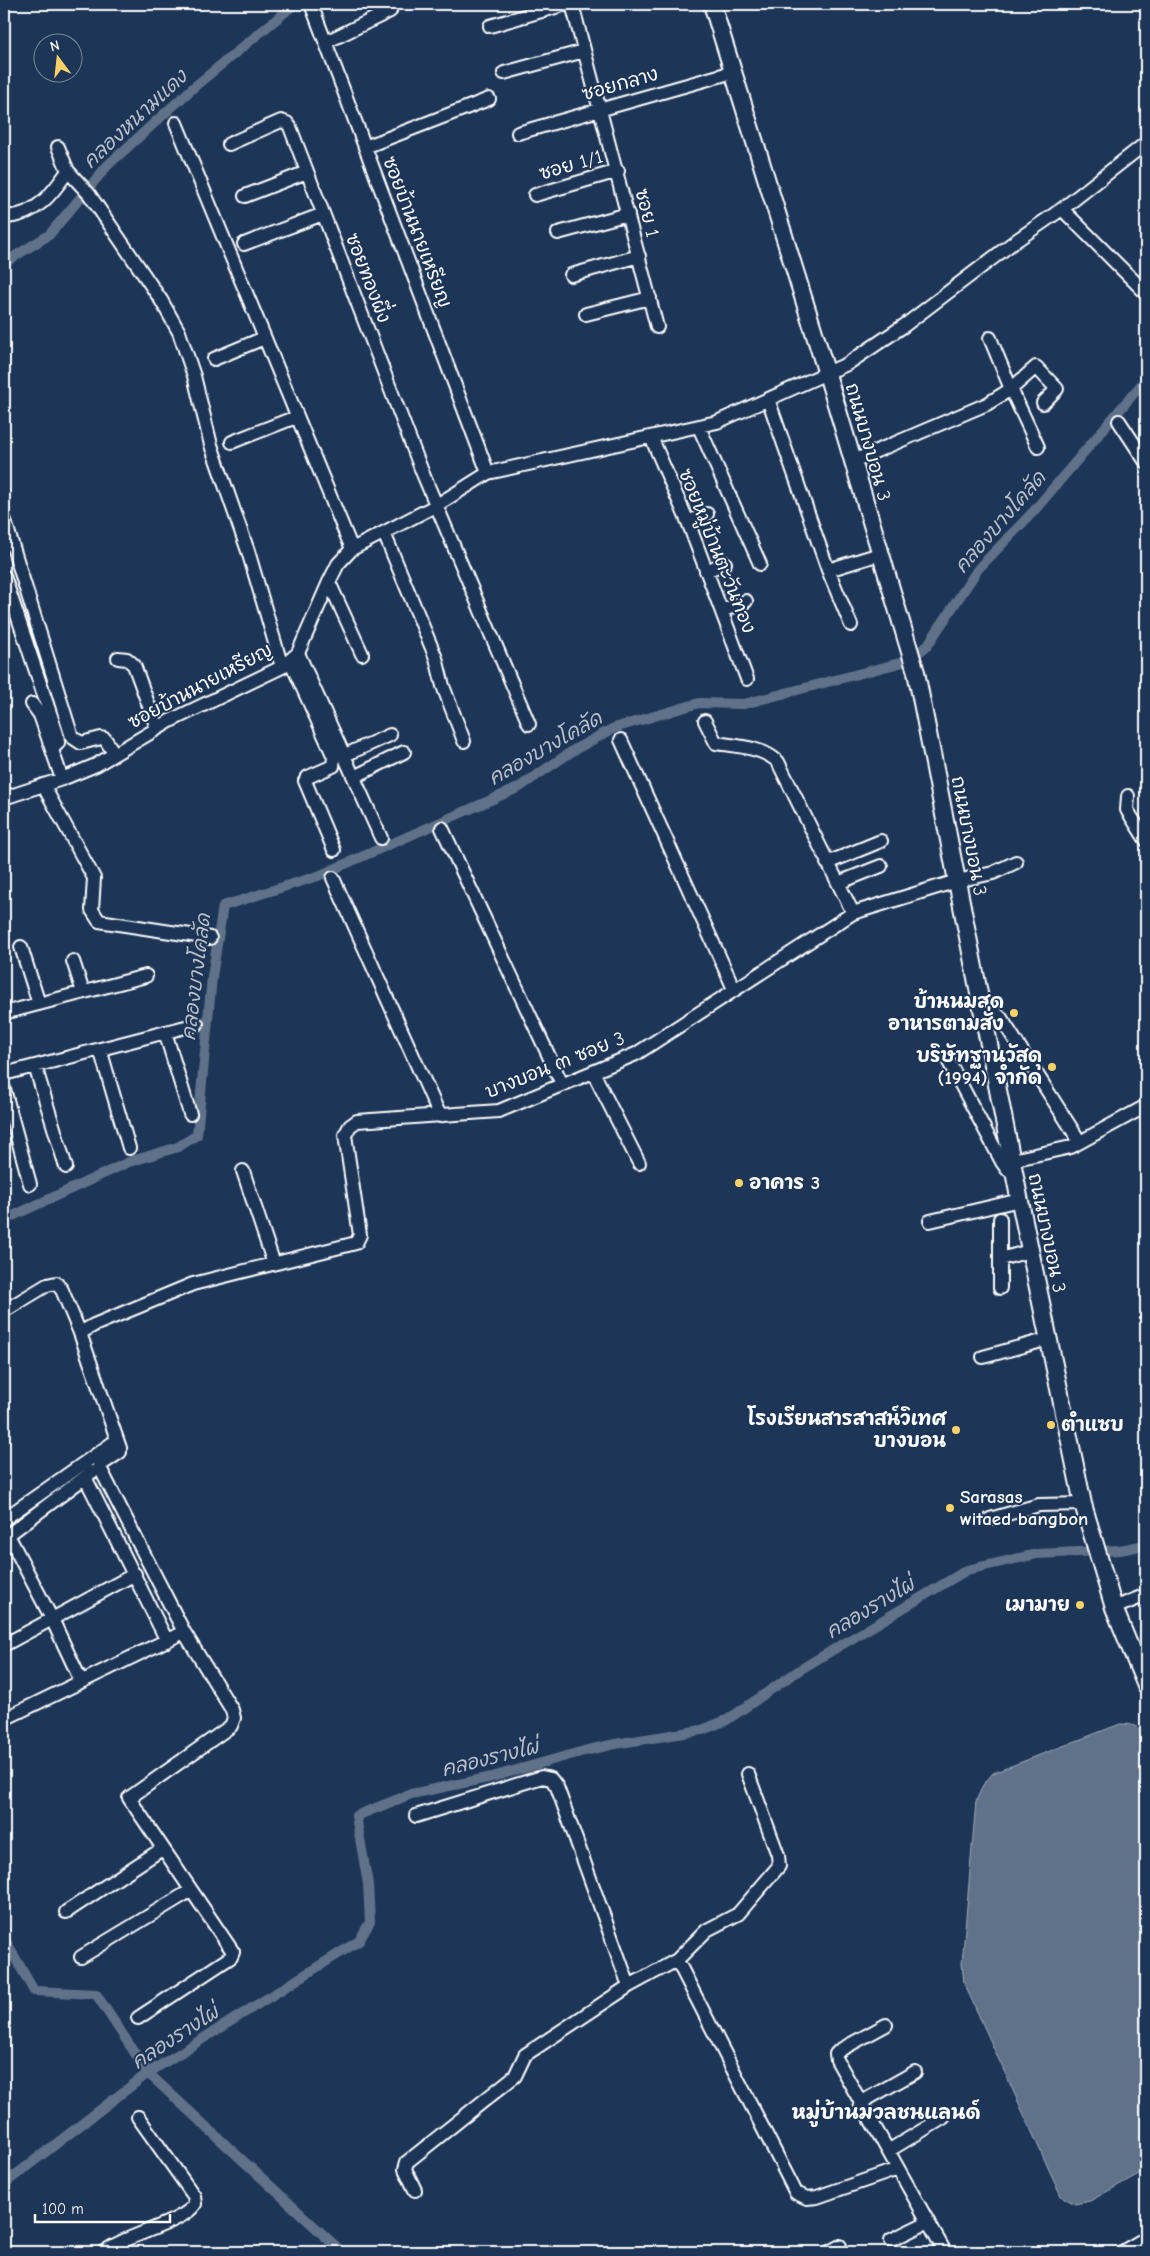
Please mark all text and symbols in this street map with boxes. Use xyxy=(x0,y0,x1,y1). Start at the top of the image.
north arrow xyxy=(32,32,82,82)
text: N xyxy=(48,37,61,55)
street label: ซอยกลาง xyxy=(579,63,661,105)
water label: คลองหนามแดง xyxy=(78,64,193,173)
street label: ซอย 1/1 xyxy=(537,145,605,185)
street label: ซอยบ้านนายเหรียญ xyxy=(378,153,457,311)
street label: ซอย 1 xyxy=(630,186,664,240)
street label: ซอยทองผึ่ง xyxy=(341,228,401,326)
street label: ถนนบางบอน 3 xyxy=(841,381,895,503)
water label: คลองบางโคลัด xyxy=(948,464,1051,578)
street label: ซอยหมู่บ้านตะวันทอง xyxy=(671,465,761,637)
street label: ซอยบ้านนายเหรียญ xyxy=(124,638,276,733)
water label: คลองบางโคลัด xyxy=(483,704,607,790)
street label: ถนนบางบอน 3 xyxy=(947,774,991,898)
water label: คลองบางโคลัด xyxy=(175,911,215,1042)
place label: บ้านนมสด อาหารตามสั่ง xyxy=(888,988,1004,1035)
marker: บ้านนมสด อาหารตามสั่ง xyxy=(1008,1007,1020,1019)
street label: บางบอน ๓ ซอย 3 xyxy=(482,1027,628,1103)
place label: บริษัทฐานวัสดุ (1994) จำกัด xyxy=(916,1043,1042,1089)
marker: บริษัทฐานวัสดุ (1994) จำกัด xyxy=(1046,1061,1058,1073)
street label: ถนนบางบอน 3 xyxy=(1024,1171,1070,1295)
place label: อาคาร 3 xyxy=(749,1172,820,1194)
marker: อาคาร 3 xyxy=(733,1177,745,1189)
place label: โรงเรียนสารสาสน์วิเทศ บางบอน xyxy=(747,1405,948,1452)
place label: ตำแซบ xyxy=(1061,1411,1124,1436)
marker: ตำแซบ xyxy=(1045,1419,1057,1431)
marker: โรงเรียนสารสาสน์วิเทศ บางบอน xyxy=(950,1424,962,1436)
place label: Sarasas witaed bangbon xyxy=(960,1486,1088,1530)
marker: Sarasas witaed bangbon xyxy=(944,1502,956,1514)
water label: คลองรางไผ่ xyxy=(821,1569,922,1643)
place label: เมามาย xyxy=(1005,1594,1070,1616)
marker: เมามาย xyxy=(1074,1599,1086,1611)
water label: คลองรางไผ่ xyxy=(439,1732,545,1781)
water label: คลองรางไผ่ xyxy=(126,1996,226,2074)
district label: หมู่บ้านมวลชนแลนด์ xyxy=(792,2099,980,2127)
scale bar xyxy=(35,2191,170,2223)
text: 100 m xyxy=(42,2200,84,2218)

